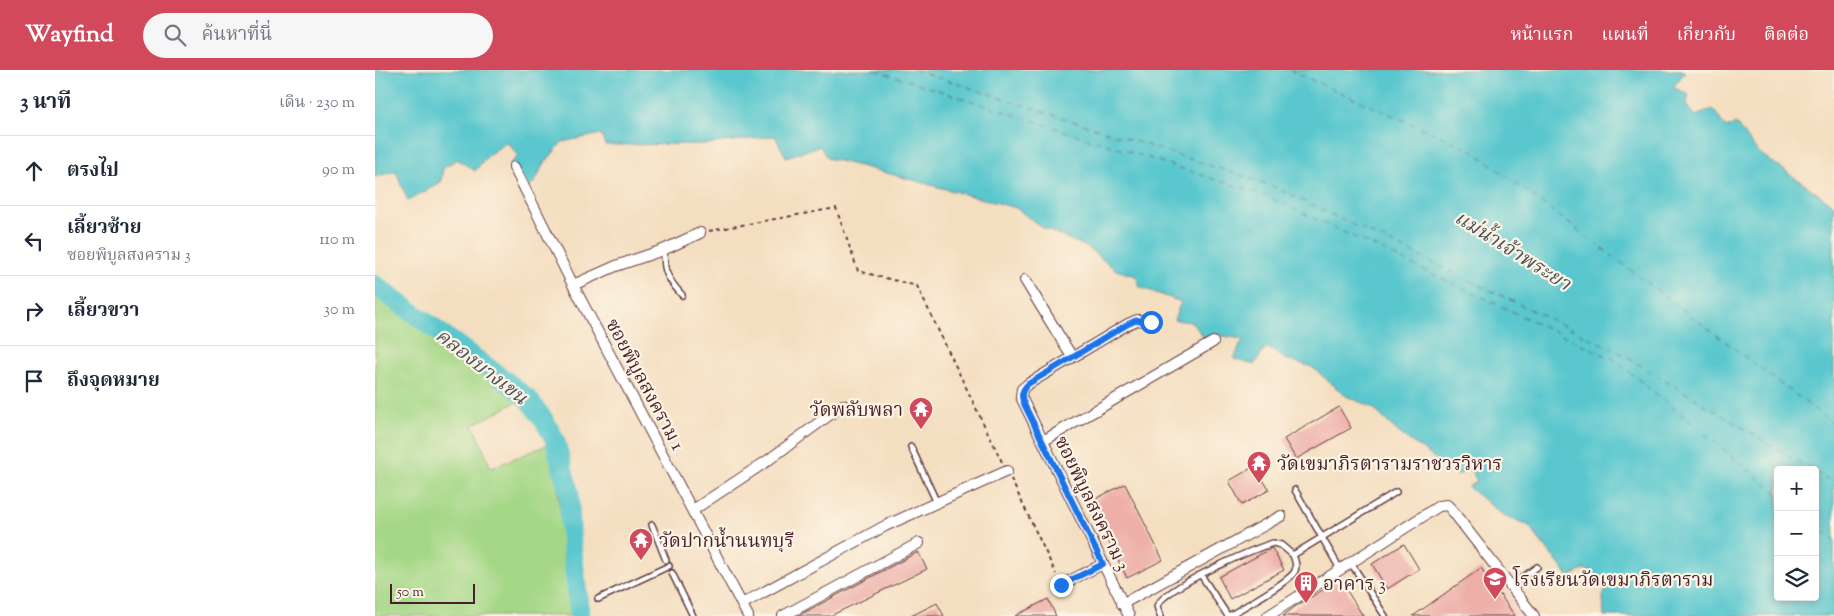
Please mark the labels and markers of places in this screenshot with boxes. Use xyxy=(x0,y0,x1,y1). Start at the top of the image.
temple icon: วัดพลับพลา xyxy=(908,396,934,430)
place label: วัดพลับพลา xyxy=(810,398,903,425)
temple icon: วัดเขมาภิรตารามราชวรวิหาร xyxy=(1246,450,1272,484)
place label: วัดเขมาภิรตารามราชวรวิหาร xyxy=(1277,452,1502,479)
place label: วัดปากน้ำนนทบุรี xyxy=(659,526,794,556)
temple icon: วัดปากน้ำนนทบุรี xyxy=(628,527,654,561)
place label: โรงเรียนวัดเขมาภิรตาราม xyxy=(1512,565,1714,595)
school or university icon: โรงเรียนวัดเขมาภิรตาราม xyxy=(1482,566,1508,600)
building icon: อาคาร 3 xyxy=(1293,570,1319,604)
place label: อาคาร 3 xyxy=(1323,572,1386,599)

